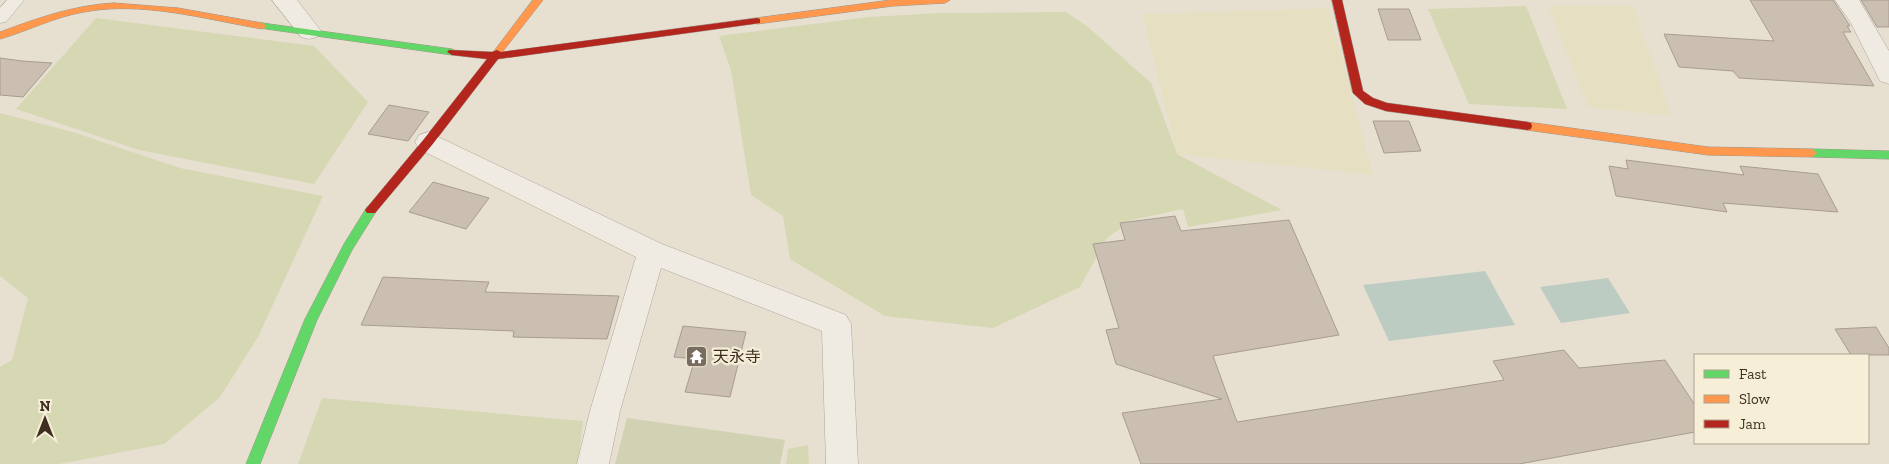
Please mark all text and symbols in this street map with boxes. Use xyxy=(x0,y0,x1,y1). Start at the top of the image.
temple icon: 天永寺 xyxy=(685,344,709,368)
place label: 天永寺 xyxy=(713,347,761,366)
legend xyxy=(1694,354,1869,444)
text: Fast xyxy=(1739,365,1767,383)
text: Slow xyxy=(1739,390,1771,408)
north arrow xyxy=(20,394,70,444)
text: N xyxy=(40,398,51,415)
text: Jam xyxy=(1739,415,1766,433)

